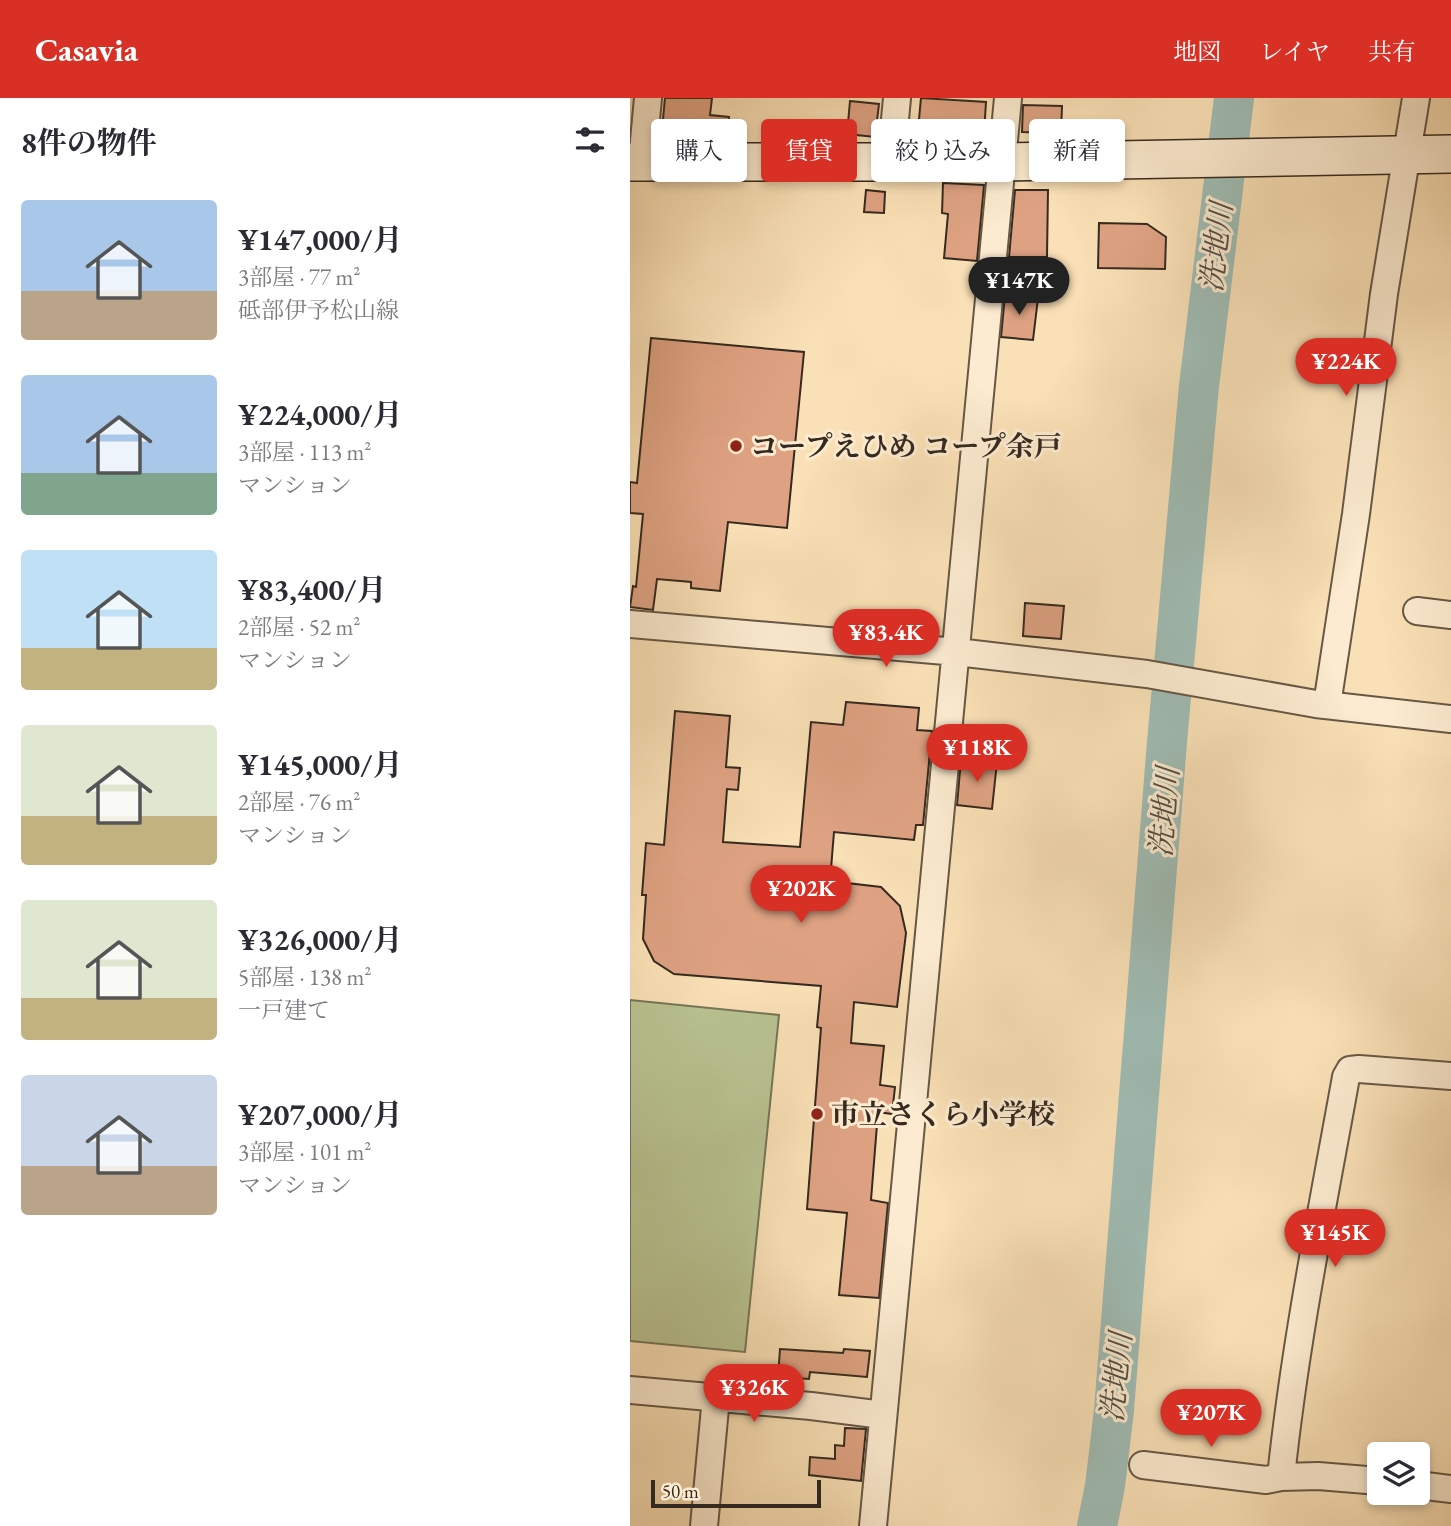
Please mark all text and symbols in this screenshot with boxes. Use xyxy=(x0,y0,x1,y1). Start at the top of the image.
text: Casavia xyxy=(35,28,138,71)
text: 地図 xyxy=(1173,36,1221,67)
text: レイヤ xyxy=(1259,36,1330,67)
text: 共有 xyxy=(1368,36,1416,67)
chip: 購入 xyxy=(651,119,747,182)
chip: 賃貸 xyxy=(761,119,857,182)
chip: 絞り込み xyxy=(871,119,1015,182)
chip: 新着 xyxy=(1029,119,1125,182)
icon: filters xyxy=(571,121,609,159)
text: 8件の物件 xyxy=(21,123,157,162)
water label: 洗地川 xyxy=(1191,197,1241,294)
text: ¥147,000/月 xyxy=(238,220,402,259)
icon: home xyxy=(77,228,161,312)
pin: ¥147K xyxy=(970,258,1068,317)
text: 3部屋 · 77 m² xyxy=(238,262,360,292)
text: ¥147K xyxy=(984,265,1054,295)
text: 砥部伊予松山線 xyxy=(238,295,399,325)
pin: ¥224K xyxy=(1297,338,1395,398)
text: ¥224K xyxy=(1311,346,1381,376)
text: ¥224,000/月 xyxy=(238,395,402,434)
icon: home xyxy=(77,403,161,487)
place label: コープえひめ コープ余戸 xyxy=(750,428,1062,464)
text: 3部屋 · 113 m² xyxy=(238,437,371,467)
marker: コープえひめ コープ余戸 xyxy=(728,438,744,454)
text: マンション xyxy=(238,470,352,500)
text: ¥83,400/月 xyxy=(238,570,387,609)
icon: home xyxy=(77,578,161,662)
pin: ¥83.4K xyxy=(829,610,943,669)
text: 2部屋 · 52 m² xyxy=(238,612,360,642)
text: ¥83.4K xyxy=(849,617,923,647)
text: マンション xyxy=(238,645,352,675)
pin: ¥118K xyxy=(928,724,1026,784)
text: ¥118K xyxy=(942,732,1012,762)
text: ¥145,000/月 xyxy=(238,745,402,784)
icon: home xyxy=(77,753,161,837)
water label: 洗地川 xyxy=(1141,762,1188,859)
text: 2部屋 · 76 m² xyxy=(238,787,360,817)
text: マンション xyxy=(238,820,352,850)
pin: ¥202K xyxy=(752,866,850,925)
text: ¥202K xyxy=(766,873,836,903)
text: ¥326,000/月 xyxy=(238,920,402,959)
icon: home xyxy=(77,928,161,1012)
text: 5部屋 · 138 m² xyxy=(238,962,371,992)
text: 一戸建て xyxy=(238,995,330,1025)
text: ¥207,000/月 xyxy=(238,1095,402,1134)
place label: 市立さくら小学校 xyxy=(831,1096,1055,1132)
icon: home xyxy=(77,1103,161,1187)
marker: 市立さくら小学校 xyxy=(809,1106,825,1122)
text: 3部屋 · 101 m² xyxy=(238,1137,371,1167)
text: マンション xyxy=(238,1170,352,1200)
pin: ¥145K xyxy=(1286,1210,1384,1269)
text: ¥145K xyxy=(1300,1217,1370,1247)
water label: 洗地川 xyxy=(1092,1327,1140,1424)
pin: ¥326K xyxy=(705,1364,803,1424)
text: ¥326K xyxy=(719,1372,789,1402)
pin: ¥207K xyxy=(1162,1390,1260,1449)
text: ¥207K xyxy=(1176,1397,1246,1427)
map controls xyxy=(1367,1442,1430,1505)
button: layers xyxy=(1367,1442,1430,1505)
scale bar xyxy=(651,1477,821,1509)
text: 50 m xyxy=(662,1479,699,1504)

